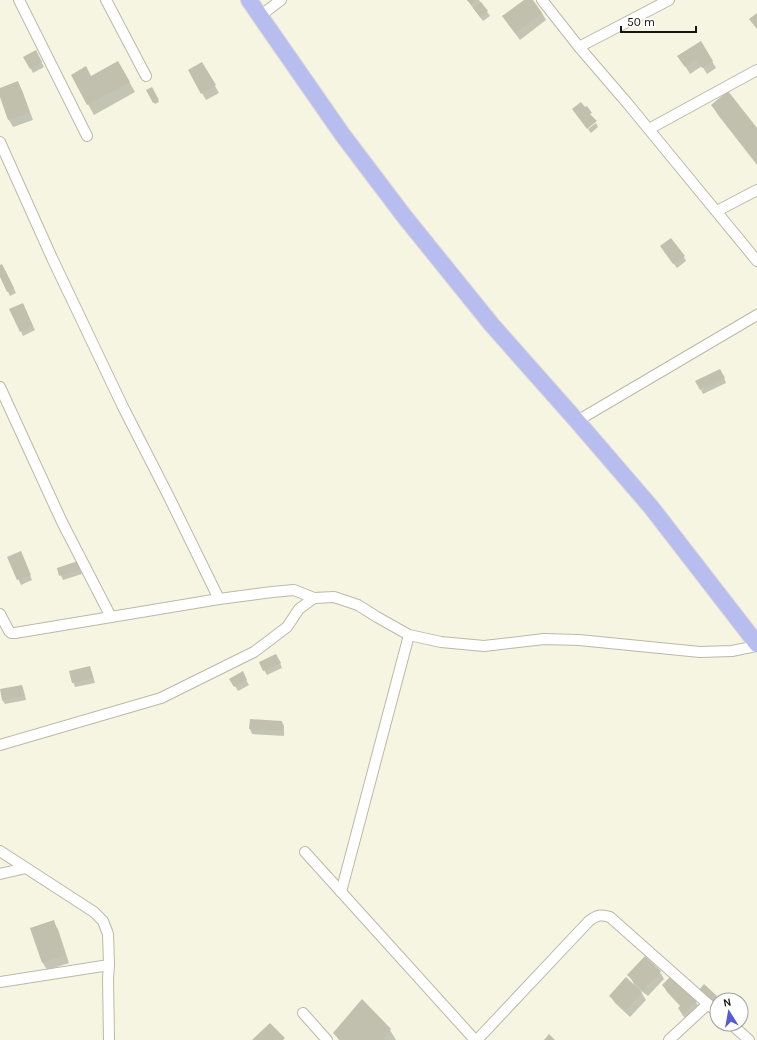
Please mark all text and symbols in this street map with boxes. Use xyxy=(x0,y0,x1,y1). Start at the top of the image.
scale bar xyxy=(621,8,696,34)
text: 50 m xyxy=(627,15,655,29)
north arrow xyxy=(709,992,749,1032)
text: N xyxy=(722,996,732,1010)

